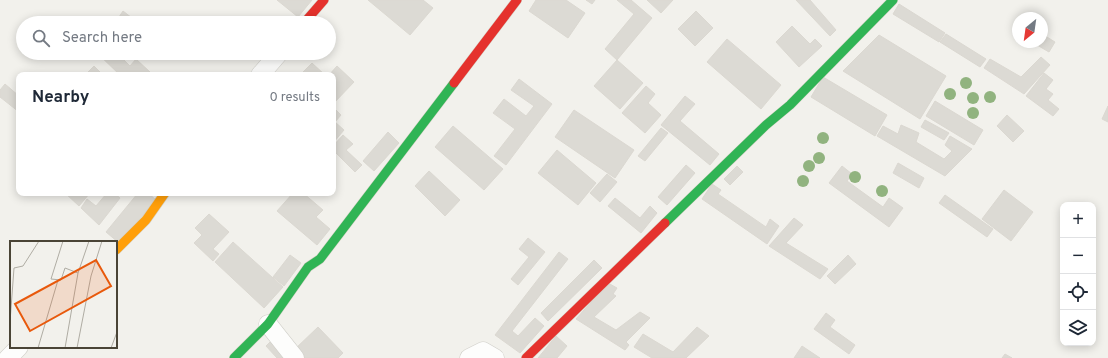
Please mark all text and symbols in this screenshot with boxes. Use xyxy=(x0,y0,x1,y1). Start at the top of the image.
north arrow xyxy=(1012,12,1048,48)
search box xyxy=(16,16,336,60)
icon: search xyxy=(30,27,52,49)
text: Search here xyxy=(62,29,142,48)
text: Nearby xyxy=(32,87,89,109)
text: 0 results xyxy=(269,90,320,106)
map controls xyxy=(1060,202,1096,346)
button: + xyxy=(1060,202,1096,238)
button: − xyxy=(1060,238,1096,274)
inset map xyxy=(10,241,117,348)
button: locate xyxy=(1060,274,1096,310)
button: layers xyxy=(1060,310,1096,346)

